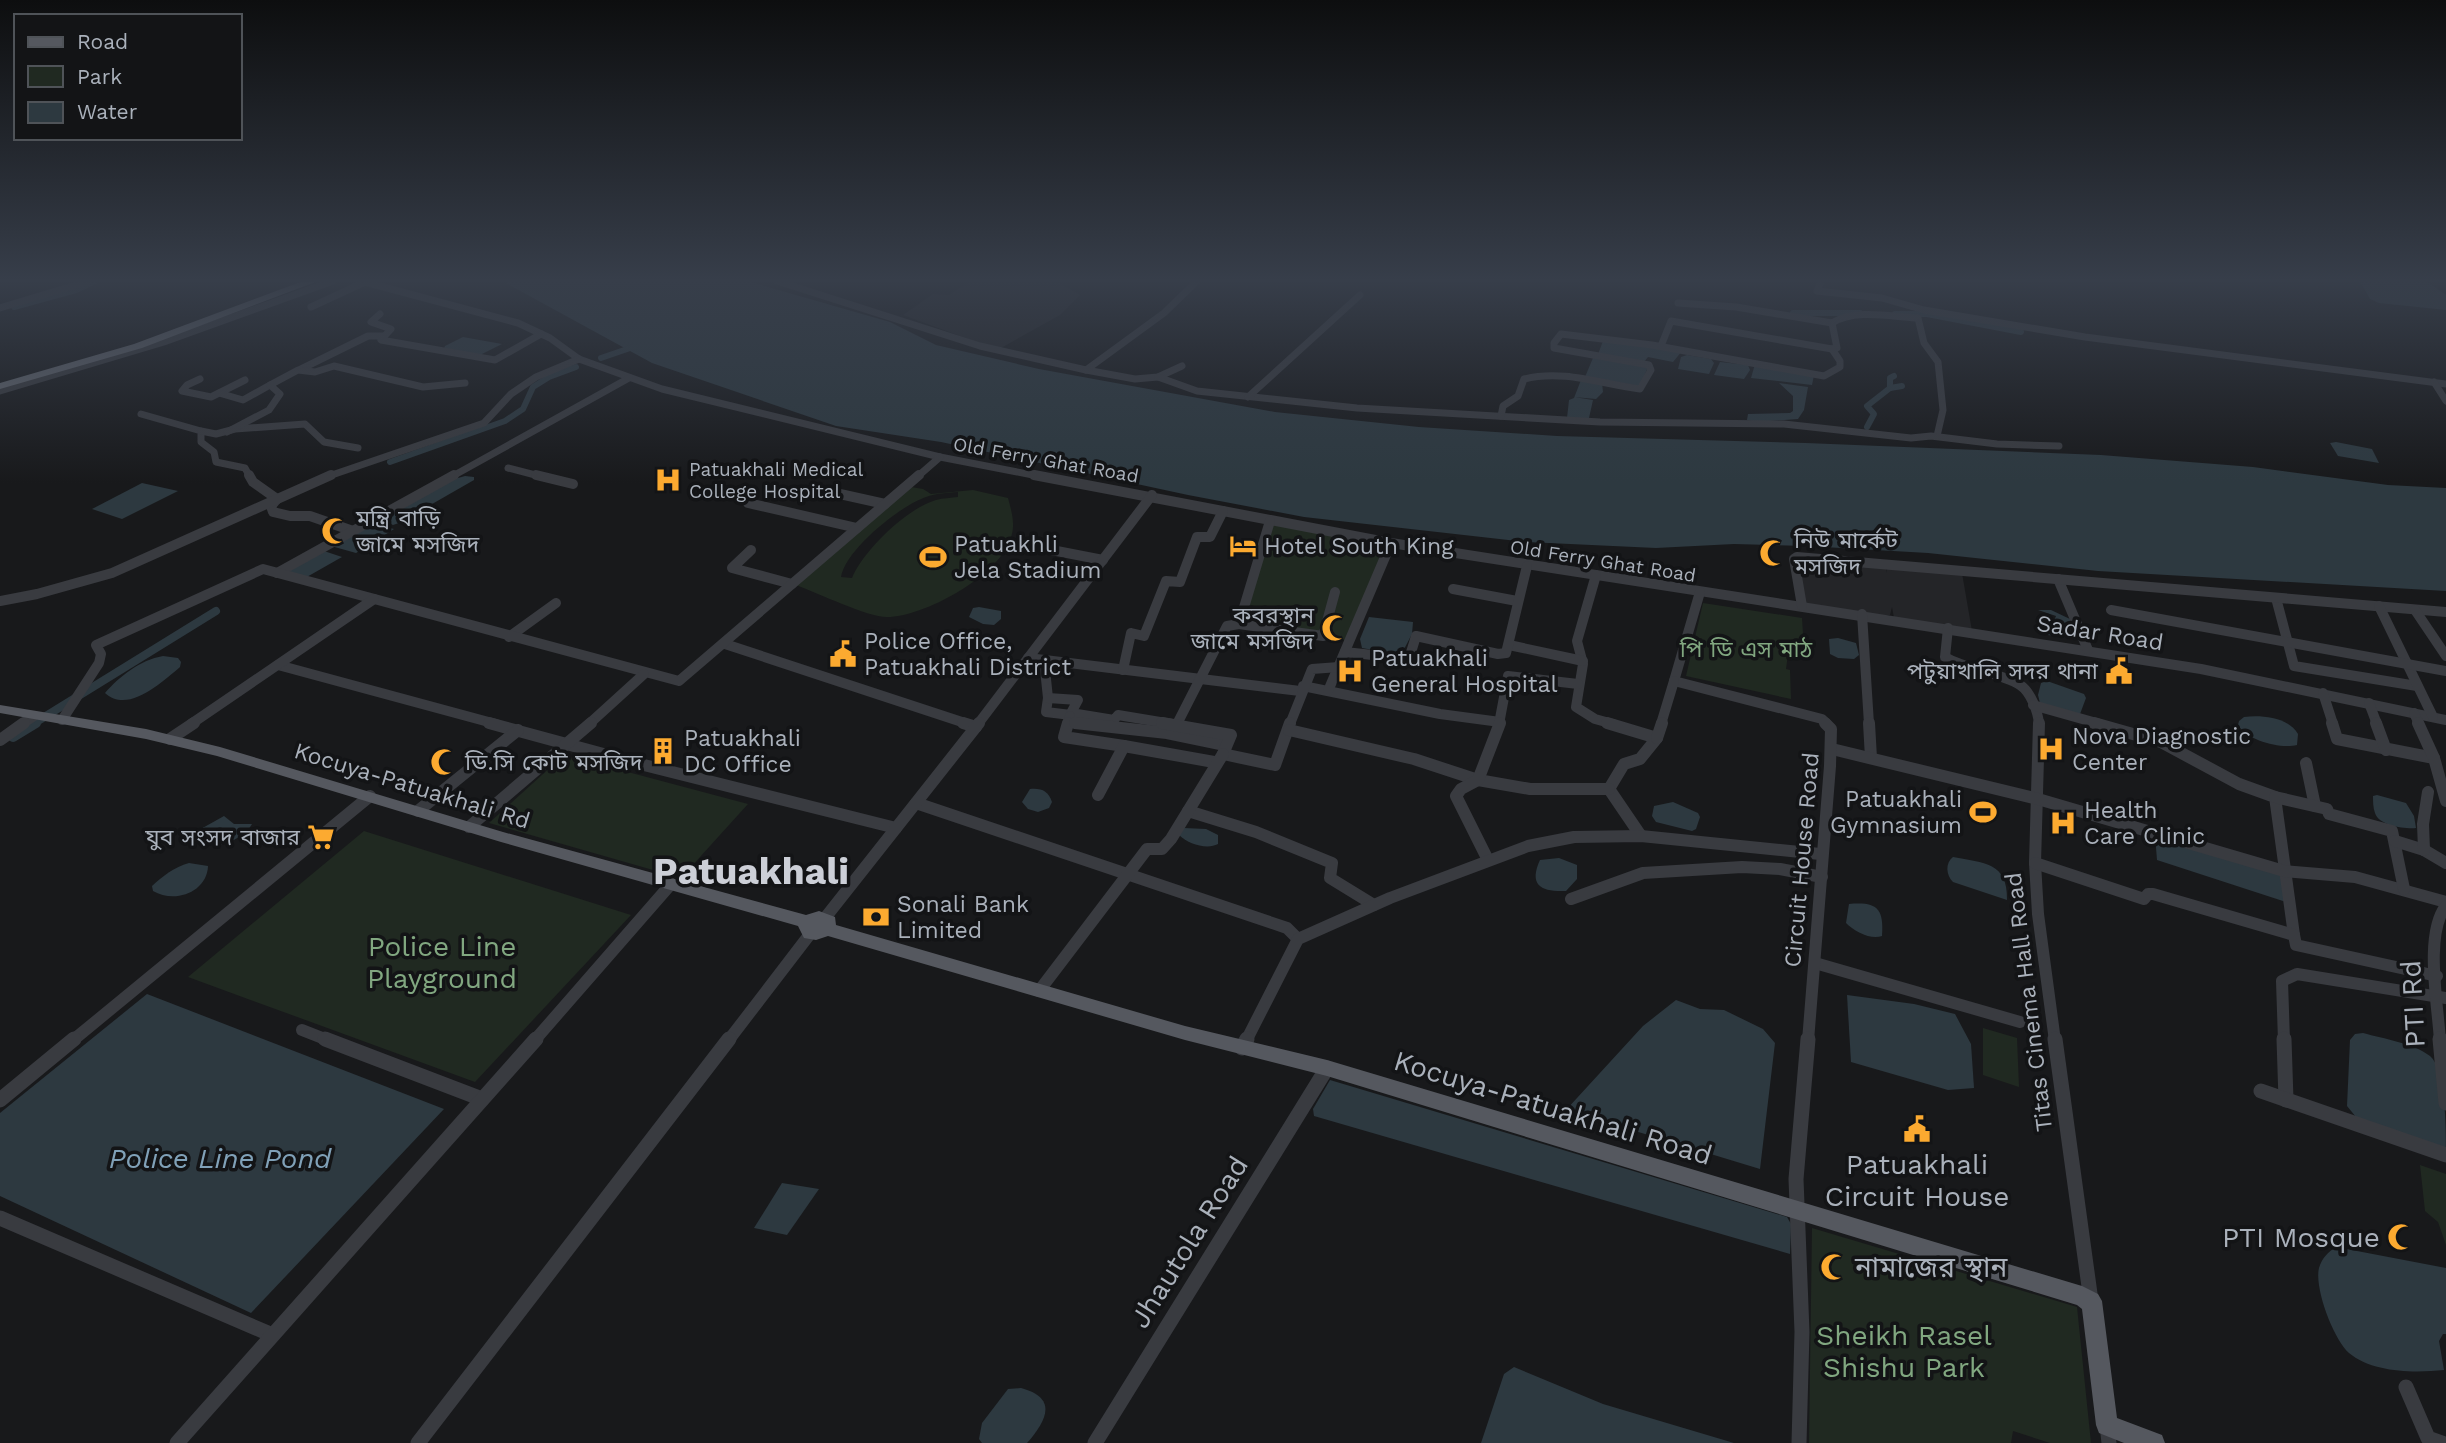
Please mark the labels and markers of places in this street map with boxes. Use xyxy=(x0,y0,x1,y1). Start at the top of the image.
place label: Patuakhali Medical College Hospital xyxy=(689,458,863,503)
hospital icon: Patuakhali Medical College Hospital xyxy=(653,465,683,495)
place label: মন্ত্রি বাড়ি জামে মসজিদ xyxy=(355,505,480,558)
mosque icon: মন্ত্রি বাড়ি জামে মসজিদ xyxy=(320,516,350,546)
place label: নিউ মার্কেট মসজিদ xyxy=(1793,527,1898,580)
place label: Patuakhli Jela Stadium xyxy=(954,531,1102,584)
hotel icon: Hotel South King xyxy=(1228,531,1258,561)
place label: Hotel South King xyxy=(1264,533,1454,560)
mosque icon: নিউ মার্কেট মসজিদ xyxy=(1758,538,1788,568)
sports icon: Patuakhli Jela Stadium xyxy=(918,542,948,572)
place label: কবরস্থান জামে মসজিদ xyxy=(1190,602,1315,655)
mosque icon: কবরস্থান জামে মসজিদ xyxy=(1320,613,1350,643)
place label: Police Office, Patuakhali District xyxy=(864,628,1071,681)
public building icon: Police Office, Patuakhali District xyxy=(828,639,858,669)
place label: Patuakhali General Hospital xyxy=(1371,645,1557,698)
hospital icon: Patuakhali General Hospital xyxy=(1335,656,1365,686)
public building icon: পটুয়াখালি সদর থানা xyxy=(2104,656,2134,686)
place label: পটুয়াখালি সদর থানা xyxy=(1907,658,2099,685)
place label: Nova Diagnostic Center xyxy=(2072,723,2251,776)
place label: Patuakhali DC Office xyxy=(684,725,801,778)
hospital icon: Nova Diagnostic Center xyxy=(2036,734,2066,764)
building icon: Patuakhali DC Office xyxy=(648,736,678,766)
mosque icon: ডি.সি কোট মসজিদ xyxy=(429,747,459,777)
place label: ডি.সি কোট মসজিদ xyxy=(464,749,643,776)
place label: Patuakhali Gymnasium xyxy=(1830,786,1962,839)
sports icon: Patuakhali Gymnasium xyxy=(1968,797,1998,827)
place label: Health Care Clinic xyxy=(2084,797,2205,850)
hospital icon: Health Care Clinic xyxy=(2048,808,2078,838)
supermarket icon: যুব সংসদ বাজার xyxy=(306,822,336,852)
place label: যুব সংসদ বাজার xyxy=(144,824,300,851)
place label: Sonali Bank Limited xyxy=(897,891,1029,944)
bank icon: Sonali Bank Limited xyxy=(861,902,891,932)
public building icon: Patuakhali Circuit House xyxy=(1902,1114,1932,1144)
place label: Patuakhali Circuit House xyxy=(1825,1148,2009,1213)
place label: PTI Mosque xyxy=(2222,1221,2380,1254)
mosque icon: PTI Mosque xyxy=(2386,1222,2416,1252)
place label: নামাজের স্থান xyxy=(1854,1251,2008,1284)
mosque icon: নামাজের স্থান xyxy=(1819,1252,1849,1282)

